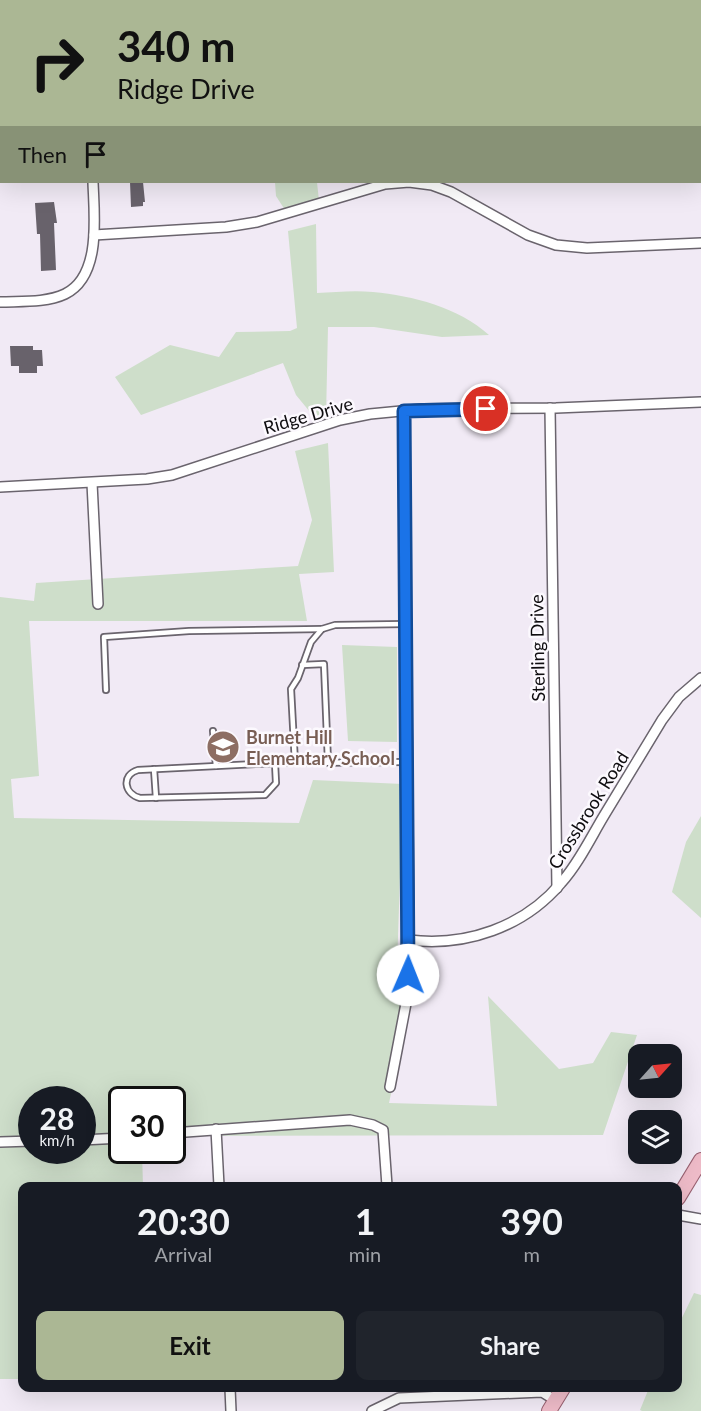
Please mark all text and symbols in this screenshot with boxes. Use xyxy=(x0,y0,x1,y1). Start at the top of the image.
text: 340 m xyxy=(117,21,235,71)
icon: right xyxy=(18,24,96,102)
text: Ridge Drive xyxy=(117,72,255,105)
icon: arrive xyxy=(79,138,112,171)
text: Then xyxy=(18,141,67,168)
pin xyxy=(460,383,511,434)
street label: Ridge Drive xyxy=(261,392,355,438)
icon: arrive xyxy=(469,392,502,425)
street label: Sterling Drive xyxy=(525,594,549,702)
place label: Burnet Hill Elementary School xyxy=(246,726,395,769)
school or university icon: Burnet Hill Elementary School xyxy=(205,729,241,765)
street label: Crossbrook Road xyxy=(543,747,633,873)
position arrow xyxy=(376,943,440,1007)
north arrow xyxy=(628,1044,682,1098)
map controls xyxy=(628,1044,682,1164)
speed limit sign: 30 xyxy=(108,1086,186,1164)
text: 28 xyxy=(40,1100,74,1136)
button: layers xyxy=(628,1110,682,1164)
text: km/h xyxy=(39,1131,75,1149)
text: 20:30 xyxy=(137,1199,230,1243)
text: 1 xyxy=(355,1199,376,1243)
text: 390 xyxy=(500,1199,563,1243)
text: Arrival xyxy=(155,1242,212,1266)
text: min xyxy=(349,1242,381,1266)
text: m xyxy=(523,1242,540,1266)
button: Exit xyxy=(36,1311,344,1380)
button: Share xyxy=(356,1311,664,1380)

